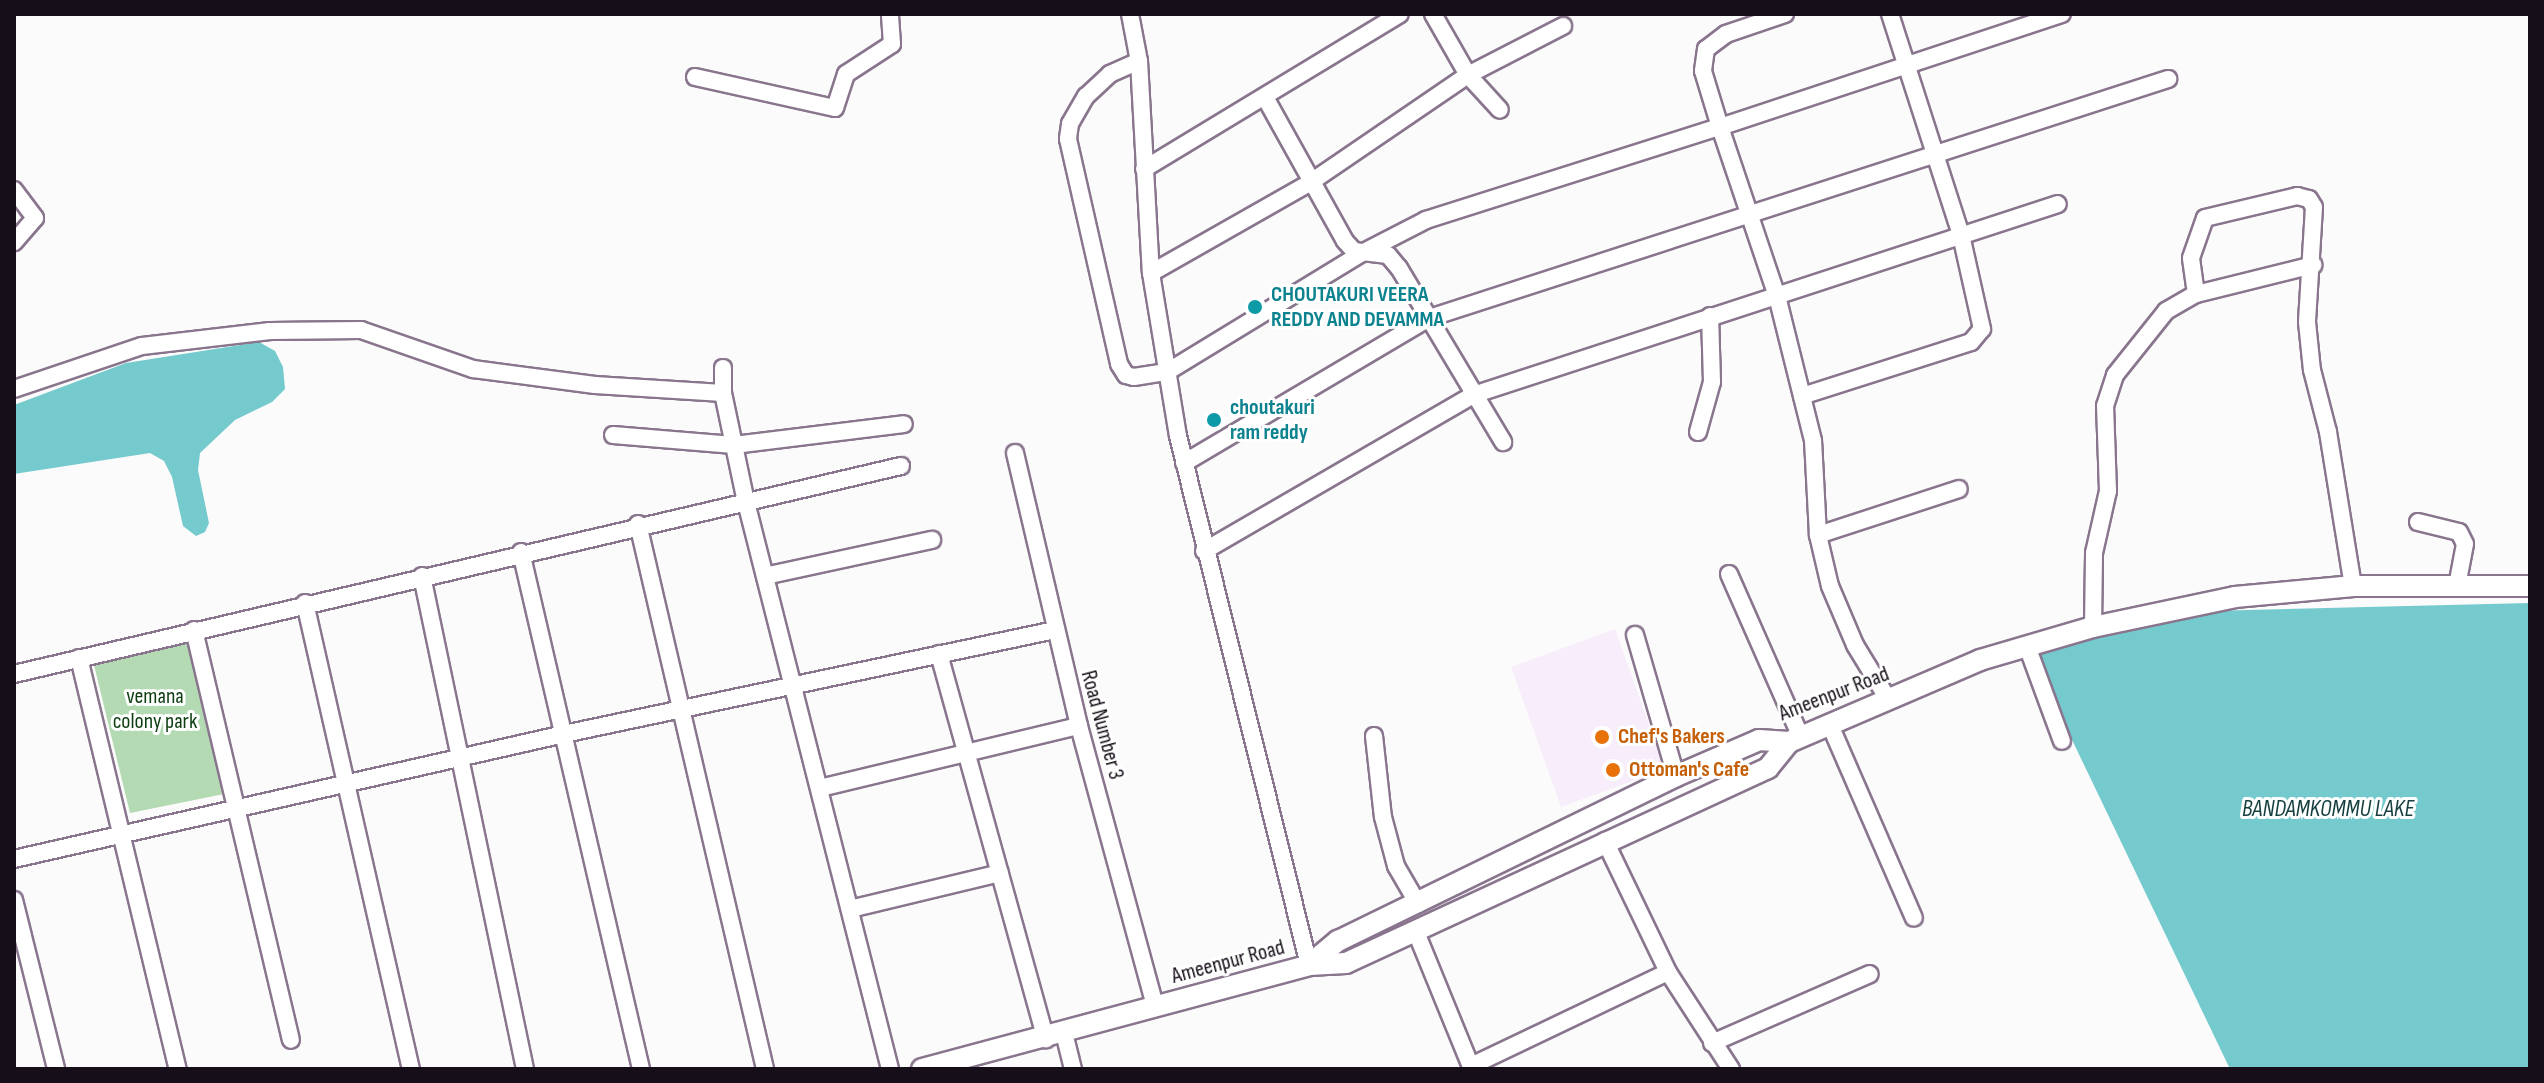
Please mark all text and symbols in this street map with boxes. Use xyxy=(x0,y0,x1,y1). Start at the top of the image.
place label: CHOUTAKURI VEERA REDDY AND DEVAMMA xyxy=(1271,281,1444,332)
marker: CHOUTAKURI VEERA REDDY AND DEVAMMA xyxy=(1246,298,1264,316)
place label: choutakuri ram reddy xyxy=(1230,394,1315,446)
marker: choutakuri ram reddy xyxy=(1205,411,1223,429)
street label: Ameenpur Road xyxy=(1775,661,1893,727)
street label: Road Number 3 xyxy=(1075,668,1129,782)
park label: vemana colony park xyxy=(113,683,197,734)
place label: Chef's Bakers xyxy=(1618,724,1725,750)
marker: Chef's Bakers xyxy=(1593,728,1611,746)
place label: Ottoman's Cafe xyxy=(1629,757,1749,783)
marker: Ottoman's Cafe xyxy=(1604,761,1622,779)
water label: BANDAMKOMMU LAKE xyxy=(2242,795,2414,823)
street label: Ameenpur Road xyxy=(1169,934,1287,990)

